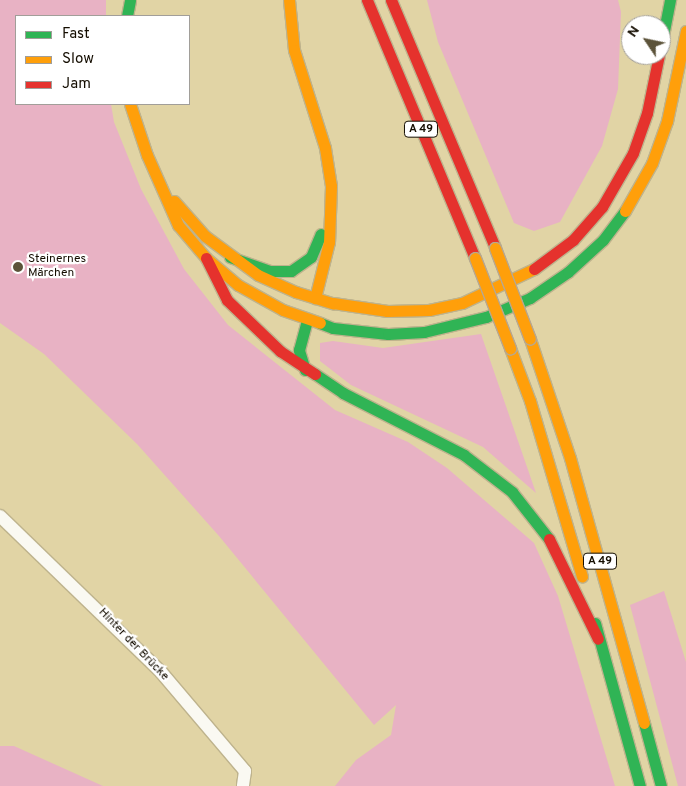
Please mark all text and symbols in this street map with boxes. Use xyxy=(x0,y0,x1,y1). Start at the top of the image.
legend xyxy=(15,15,190,105)
north arrow xyxy=(621,15,671,65)
text: N xyxy=(624,23,644,41)
text: Fast xyxy=(62,25,90,44)
text: Slow xyxy=(62,50,94,69)
text: Jam xyxy=(62,75,91,94)
road number: A 49 xyxy=(404,120,438,138)
place label: Steinernes Märchen xyxy=(28,253,86,281)
marker: Steinernes Märchen xyxy=(12,261,24,273)
road number: A 49 xyxy=(582,552,618,570)
street label: Hinter der Brücke xyxy=(95,606,171,684)

